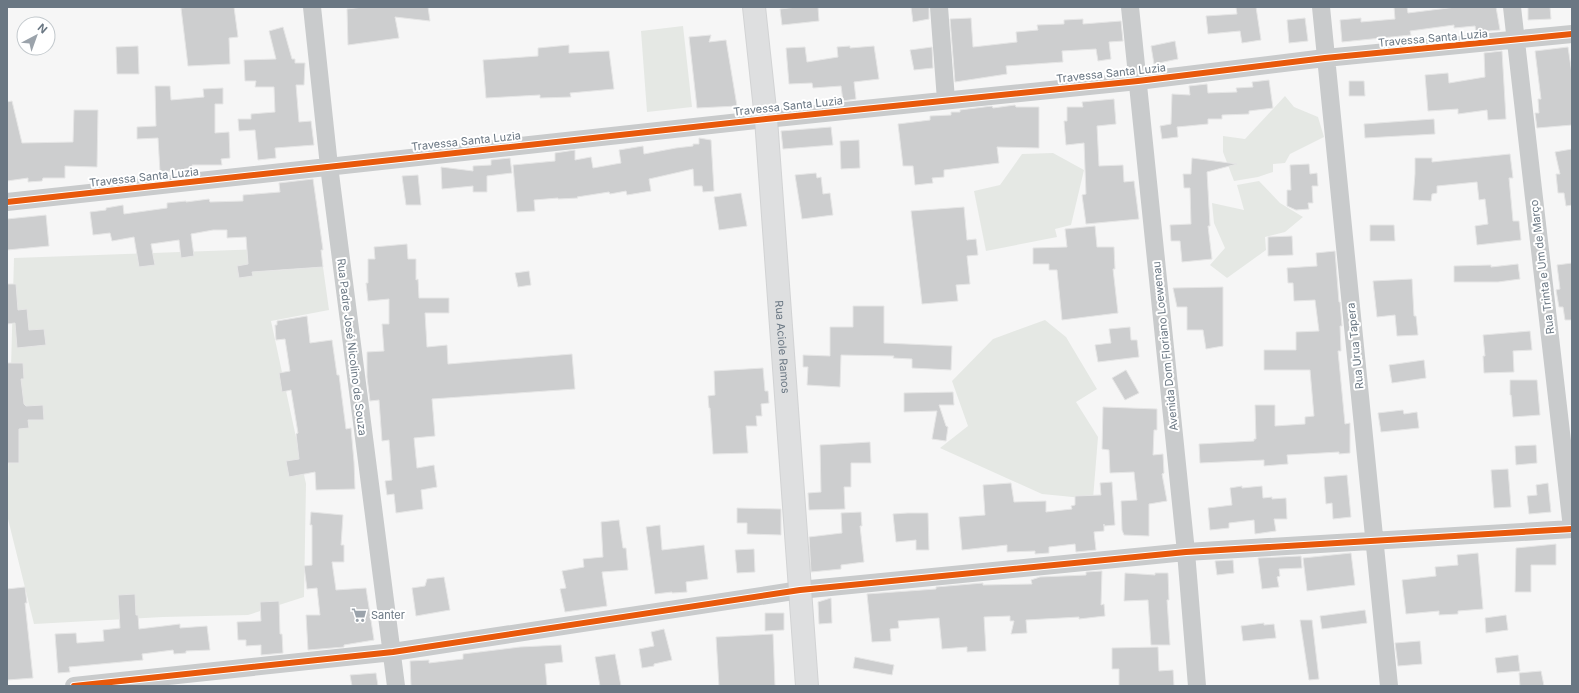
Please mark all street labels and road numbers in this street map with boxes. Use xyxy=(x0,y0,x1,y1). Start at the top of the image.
street label: Travessa Santa Luzia xyxy=(1377,26,1489,50)
street label: Travessa Santa Luzia xyxy=(1055,60,1167,86)
street label: Travessa Santa Luzia xyxy=(732,93,844,119)
street label: Travessa Santa Luzia xyxy=(410,128,522,154)
street label: Travessa Santa Luzia xyxy=(88,164,200,190)
street label: Rua Trinta e Um de Março xyxy=(1527,199,1557,335)
street label: Rua Padre José Nicolino de Souza xyxy=(334,258,370,436)
street label: Avenida Dom Floriano Loewenau xyxy=(1149,261,1181,431)
street label: Rua Aciole Ramos xyxy=(772,300,793,394)
street label: Rua Urua Tapera xyxy=(1343,302,1367,390)

